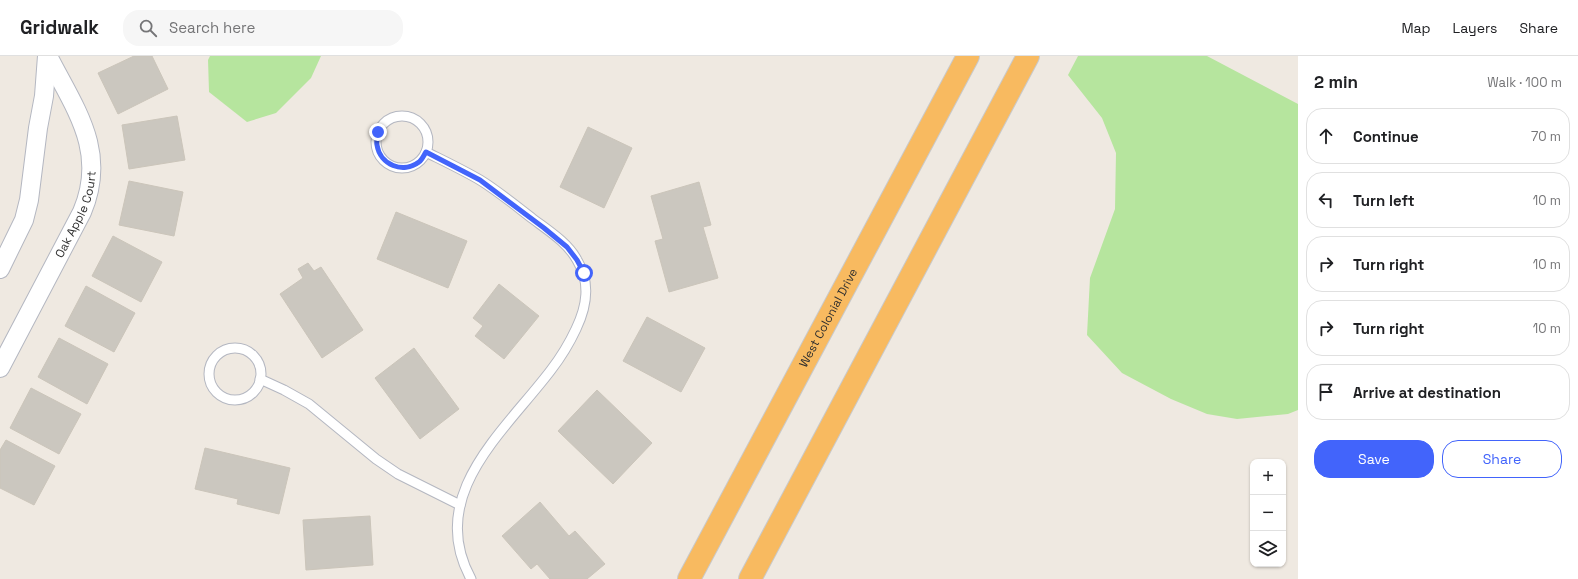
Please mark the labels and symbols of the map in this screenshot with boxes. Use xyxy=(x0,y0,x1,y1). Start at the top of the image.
route end xyxy=(369,123,387,141)
street label: Oak Apple Court xyxy=(51,171,99,261)
route start xyxy=(575,264,593,282)
street label: West Colonial Drive xyxy=(795,266,861,370)

